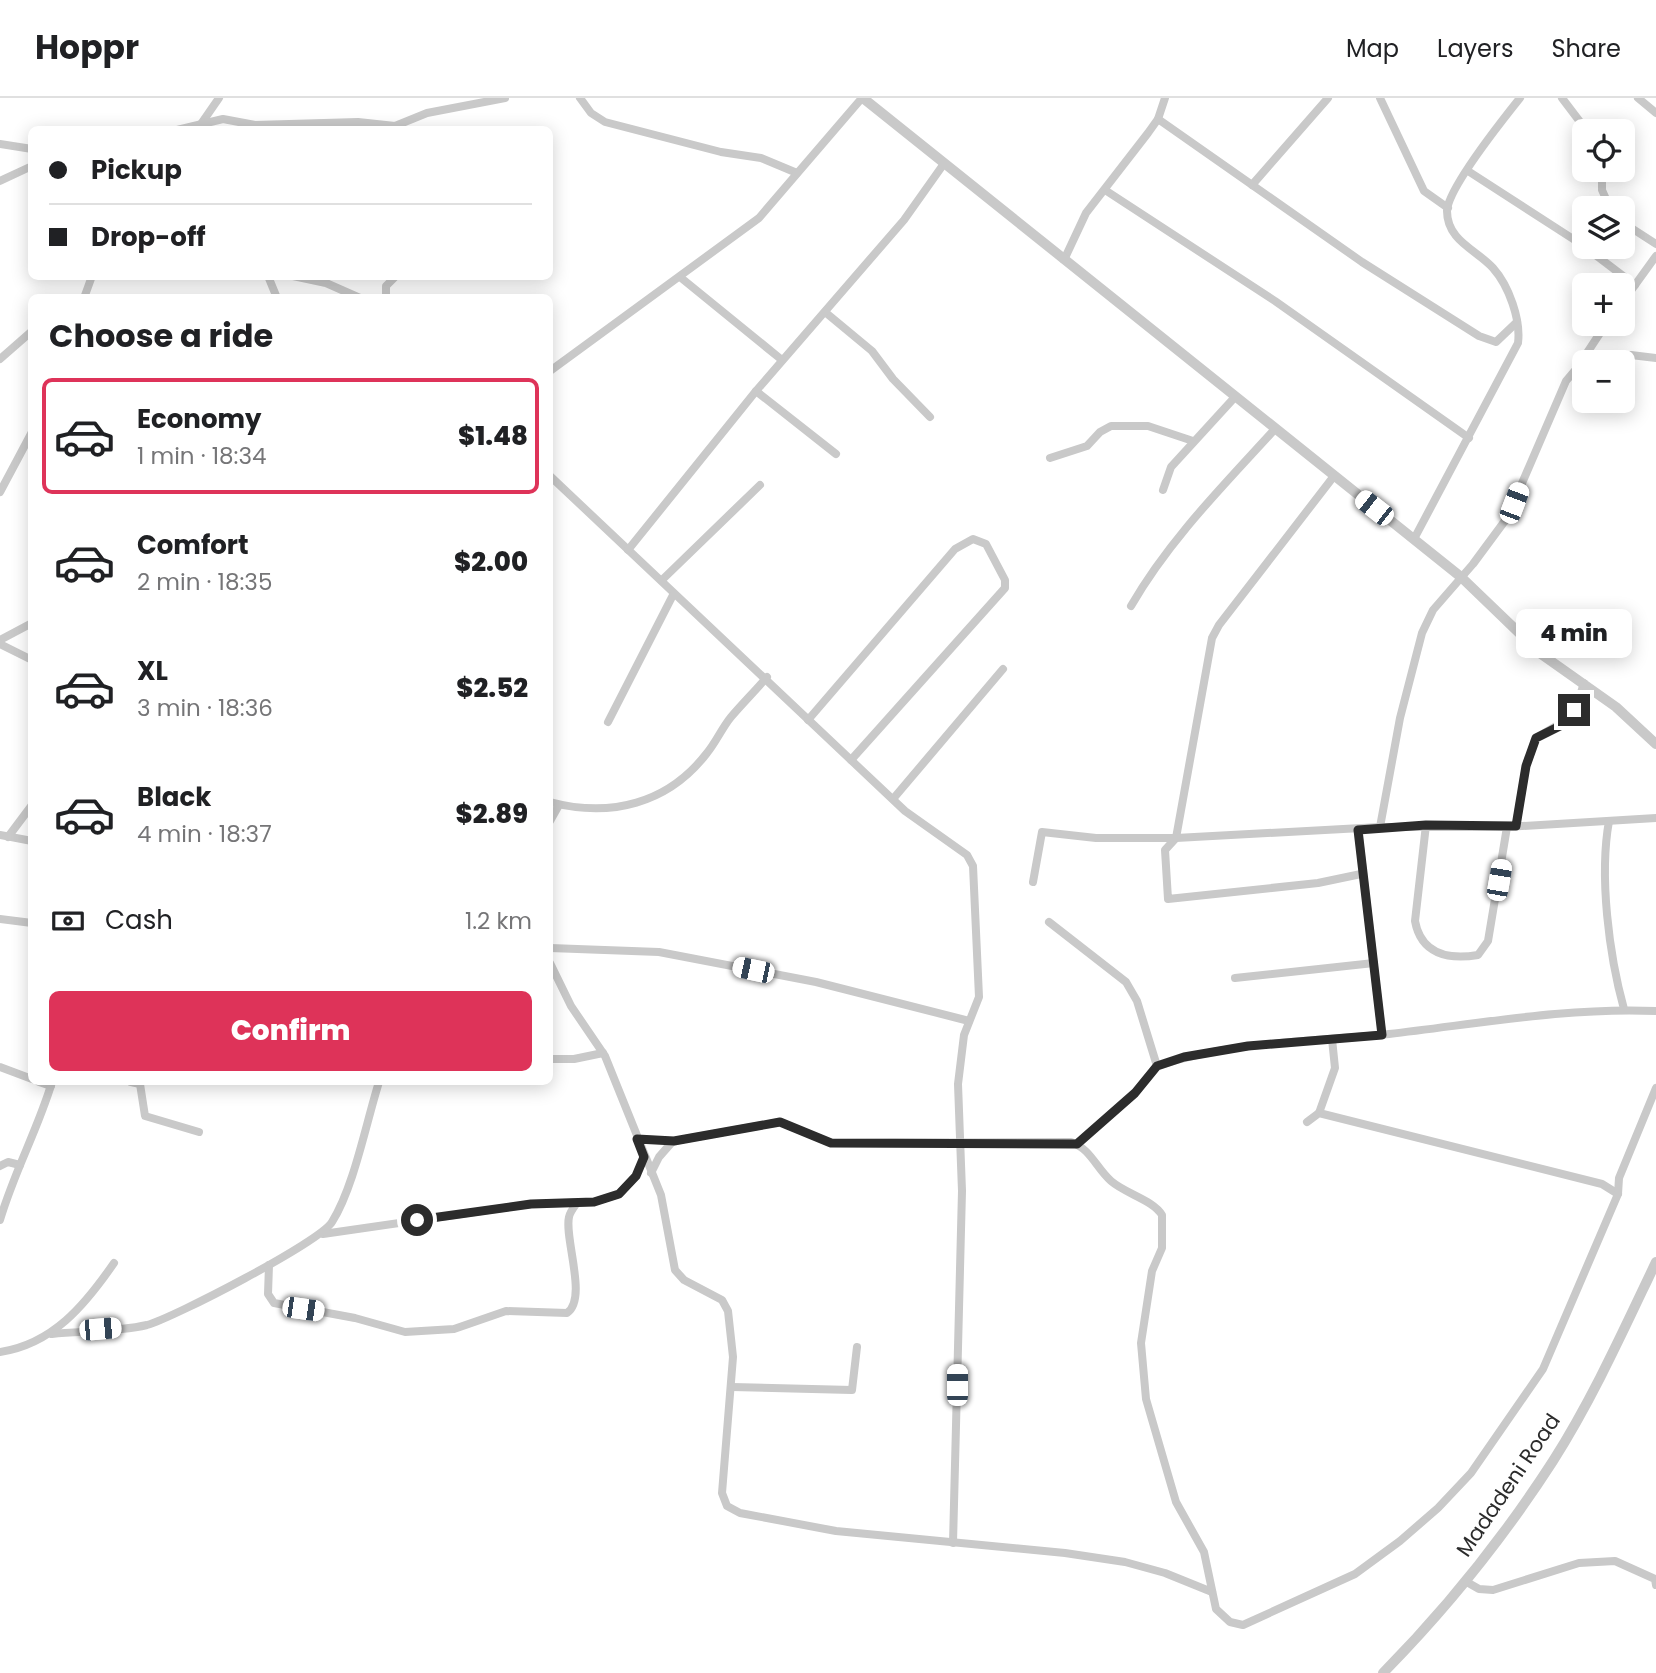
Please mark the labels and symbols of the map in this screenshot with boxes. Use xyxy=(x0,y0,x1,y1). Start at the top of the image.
car xyxy=(1497,480,1532,526)
car xyxy=(1351,487,1398,529)
callout: 4 min xyxy=(1516,608,1632,658)
route end xyxy=(1558,694,1590,726)
car xyxy=(1486,857,1513,903)
car xyxy=(731,955,776,985)
route start xyxy=(401,1204,433,1236)
car xyxy=(281,1296,326,1322)
car xyxy=(79,1317,122,1341)
car xyxy=(947,1364,968,1406)
street label: Madadeni Road xyxy=(1449,1408,1567,1562)

